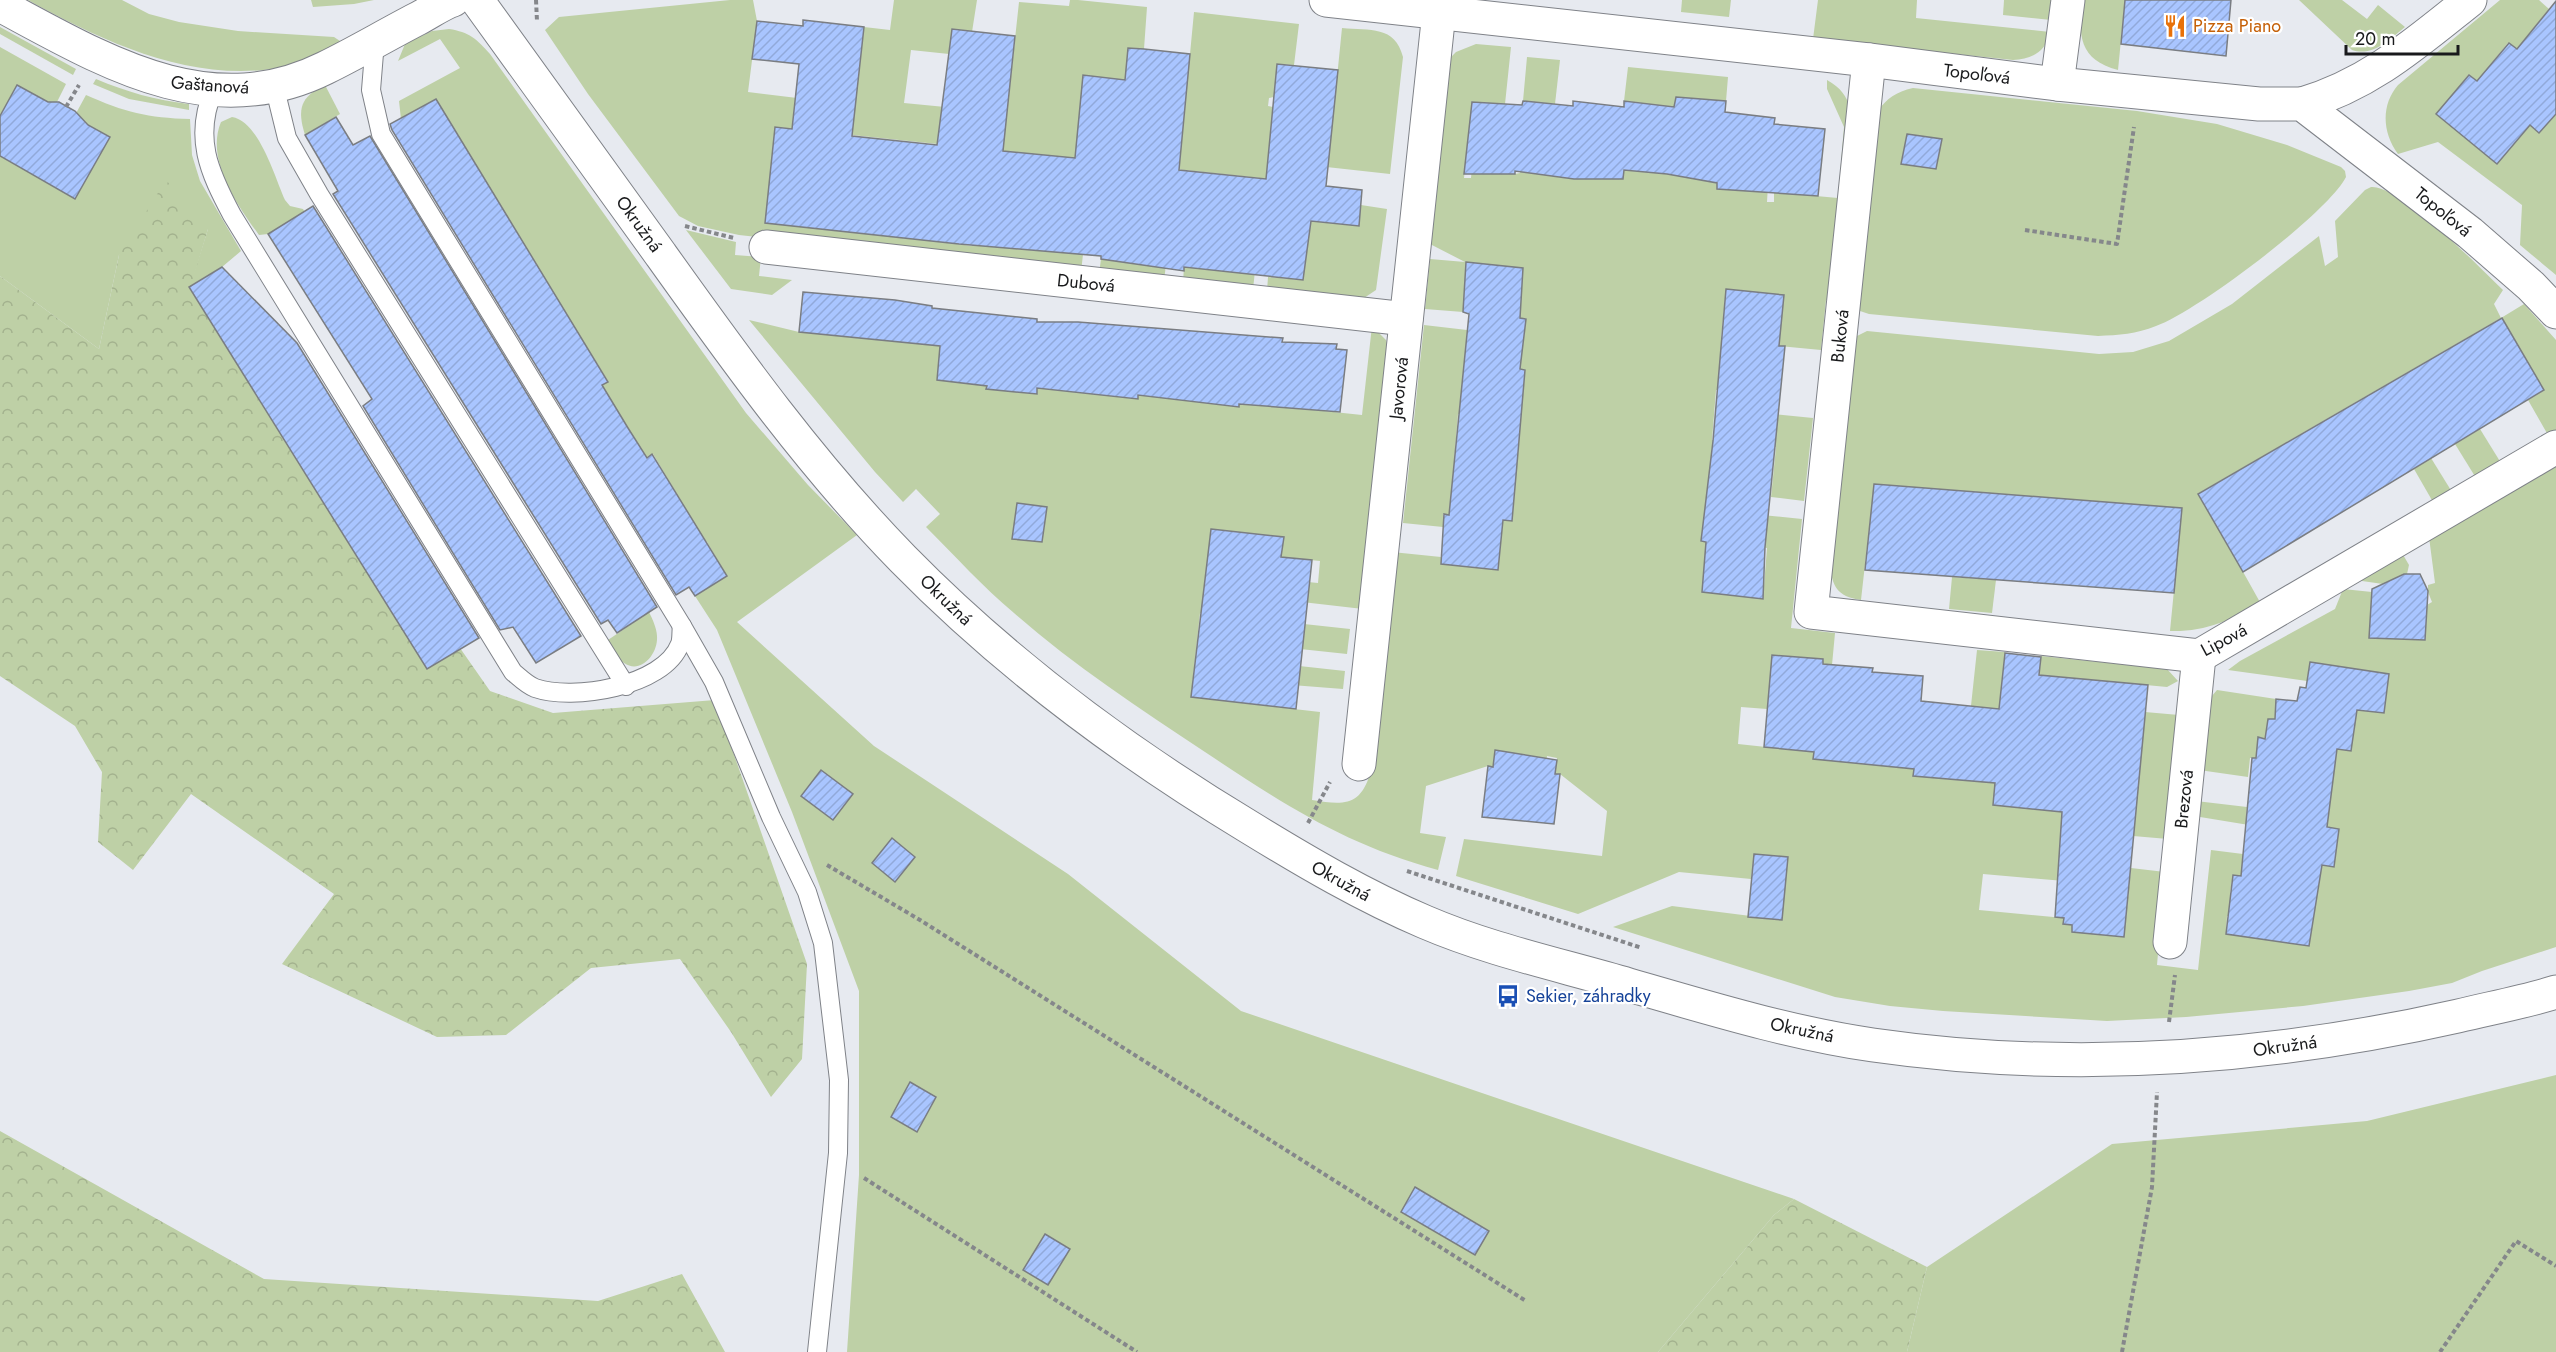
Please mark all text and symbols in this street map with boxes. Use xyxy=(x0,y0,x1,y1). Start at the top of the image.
restaurant icon: Pizza Piano xyxy=(2162,13,2188,39)
place label: Pizza Piano xyxy=(2193,13,2281,39)
scale bar xyxy=(2346,18,2458,56)
text: 20 m xyxy=(2355,26,2395,52)
street label: Topoľová xyxy=(1942,57,2012,91)
street label: Gaštanová xyxy=(170,69,250,101)
street label: Topoľová xyxy=(2409,181,2477,243)
street label: Okružná xyxy=(610,190,668,258)
street label: Dubová xyxy=(1056,267,1116,299)
street label: Buková xyxy=(1824,308,1856,364)
street label: Javorová xyxy=(1383,356,1415,422)
street label: Okružná xyxy=(914,568,978,632)
street label: Lipová xyxy=(2196,617,2252,663)
street label: Brezová xyxy=(2168,768,2200,830)
street label: Okružná xyxy=(1307,854,1375,908)
bus stop icon: Sekier, záhradky xyxy=(1495,983,1521,1009)
place label: Sekier, záhradky xyxy=(1526,983,1651,1009)
street label: Okružná xyxy=(1768,1011,1836,1049)
street label: Okružná xyxy=(2251,1029,2319,1063)

